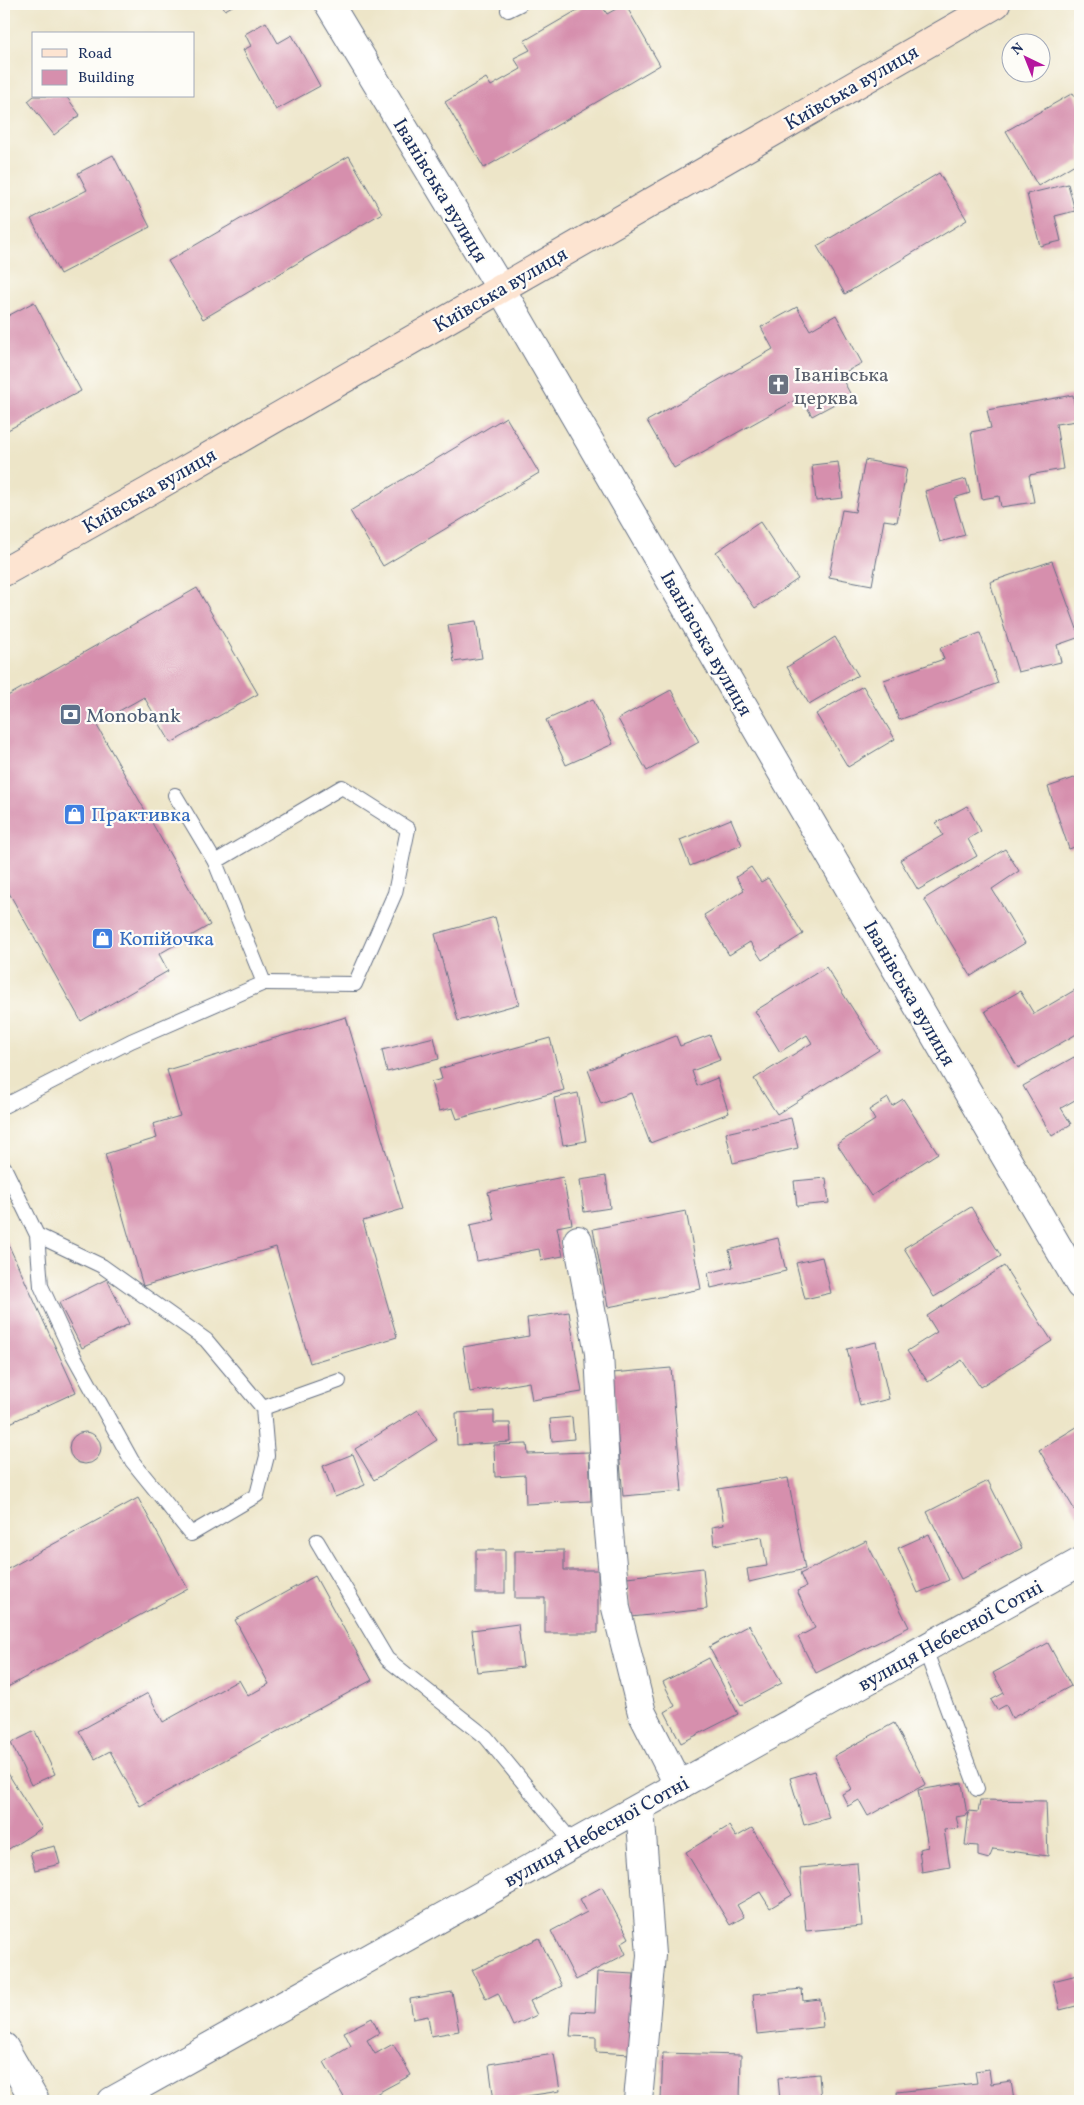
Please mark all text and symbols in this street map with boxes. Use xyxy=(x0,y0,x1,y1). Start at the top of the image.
legend xyxy=(32,32,195,98)
north arrow xyxy=(1002,32,1052,82)
street label: Київська вулиця xyxy=(780,39,924,139)
text: N xyxy=(1008,39,1028,60)
text: Road xyxy=(78,44,112,65)
text: Building xyxy=(78,68,135,89)
street label: Іванівська вулиця xyxy=(385,113,494,269)
street label: Київська вулиця xyxy=(429,241,573,341)
place label: Іванівська церква xyxy=(794,362,889,413)
church icon: Іванівська церква xyxy=(766,373,790,397)
street label: Київська вулиця xyxy=(78,442,222,542)
street label: Іванівська вулиця xyxy=(652,566,758,722)
bank icon: Monobank xyxy=(58,703,82,727)
place label: Monobank xyxy=(86,703,181,731)
shop icon: Практивка xyxy=(63,802,87,826)
place label: Практивка xyxy=(91,802,191,830)
street label: Іванівська вулиця xyxy=(855,916,961,1072)
shop icon: Копійочка xyxy=(91,926,115,950)
place label: Копійочка xyxy=(119,926,214,954)
street label: вулиця Небесної Сотні xyxy=(853,1574,1049,1699)
street label: вулиця Небесної Сотні xyxy=(499,1770,695,1895)

